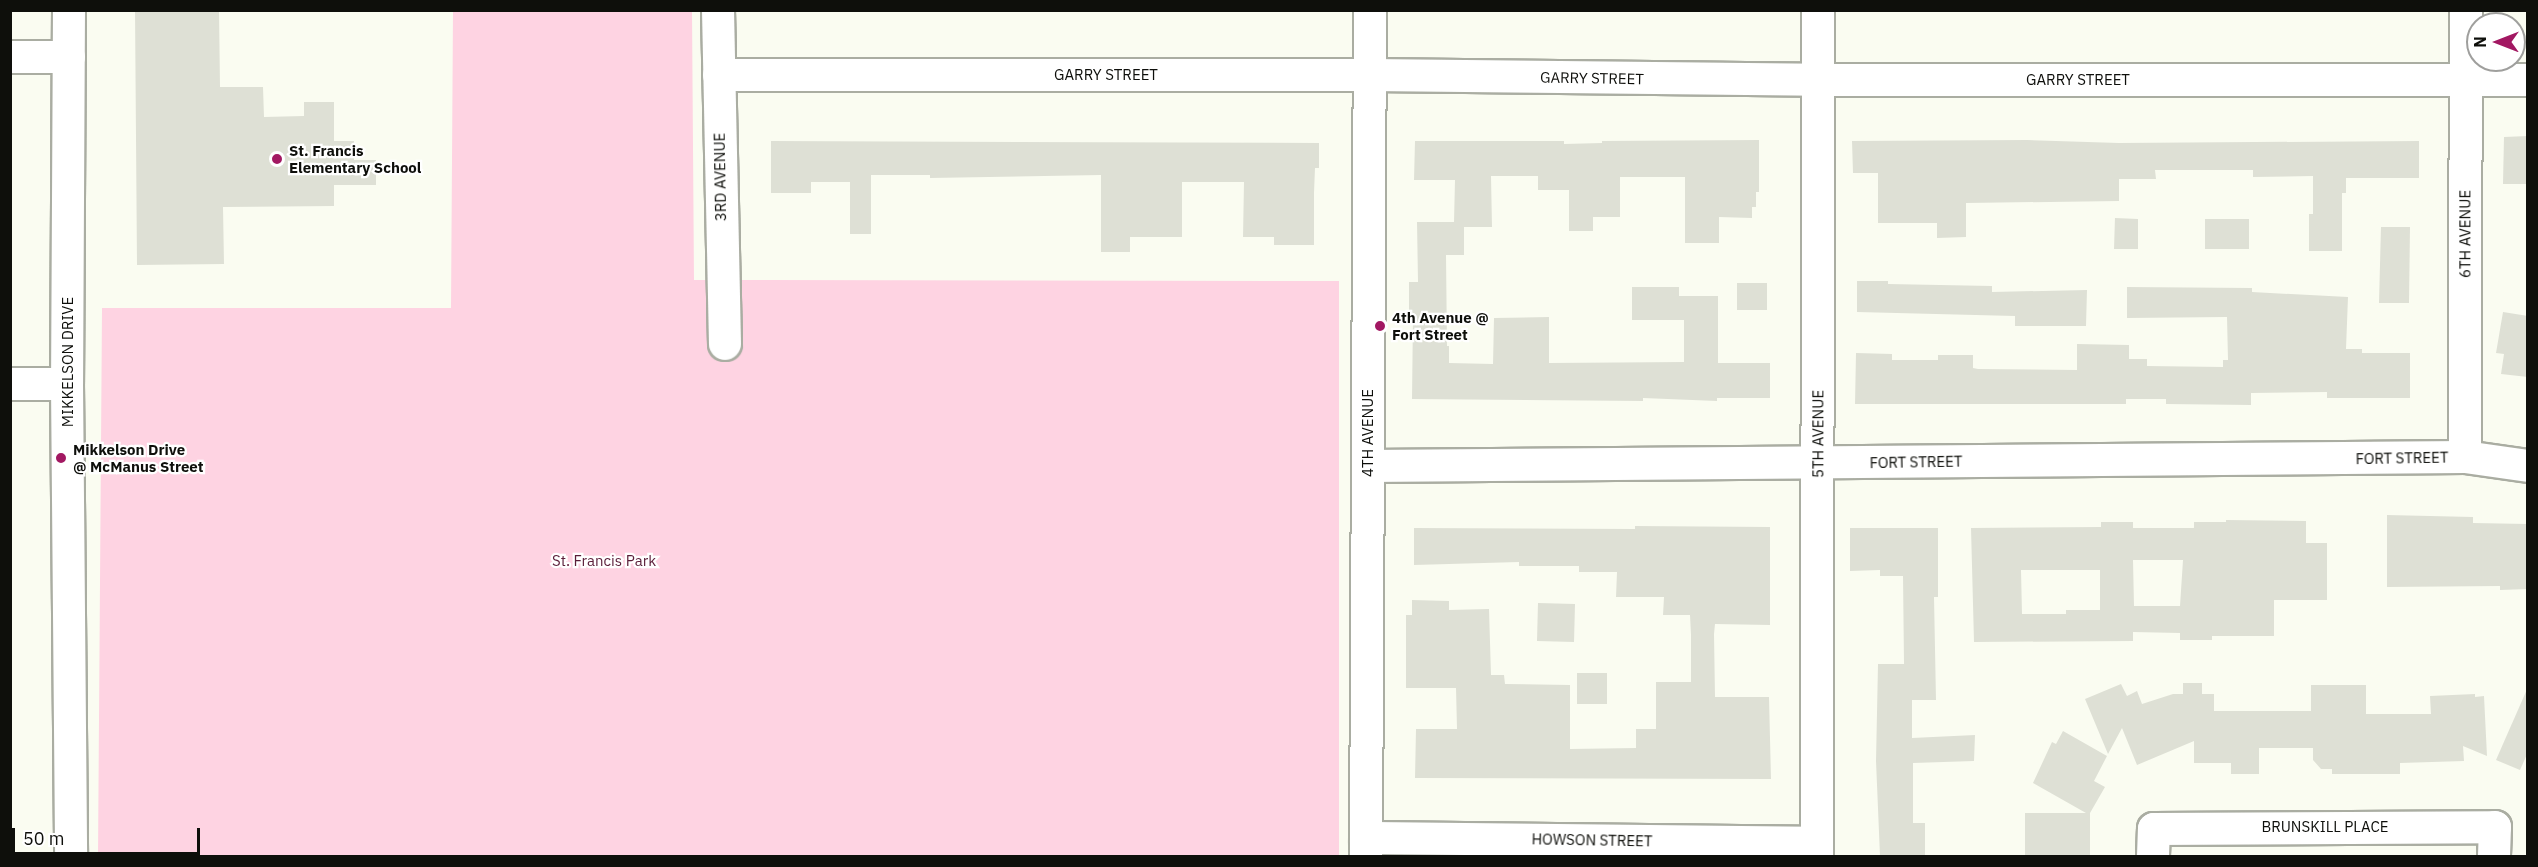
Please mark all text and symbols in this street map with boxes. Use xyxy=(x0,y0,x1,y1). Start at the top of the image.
north arrow xyxy=(2466,12,2526,72)
text: N xyxy=(2470,36,2490,48)
street label: GARRY STREET xyxy=(1054,66,1158,84)
street label: GARRY STREET xyxy=(1540,68,1644,88)
street label: GARRY STREET xyxy=(2026,71,2130,89)
street label: 3RD AVENUE xyxy=(710,133,730,221)
place label: St. Francis Elementary School xyxy=(289,141,421,176)
marker: St. Francis Elementary School xyxy=(270,152,284,166)
street label: 6TH AVENUE xyxy=(2456,190,2474,278)
street label: MIKKELSON DRIVE xyxy=(59,297,77,427)
place label: 4th Avenue @ Fort Street xyxy=(1392,308,1489,343)
marker: 4th Avenue @ Fort Street xyxy=(1373,319,1387,333)
street label: 4TH AVENUE xyxy=(1359,389,1377,477)
street label: 5TH AVENUE xyxy=(1809,390,1827,478)
place label: Mikkelson Drive @ McManus Street xyxy=(73,440,204,475)
street label: FORT STREET xyxy=(2355,448,2449,468)
marker: Mikkelson Drive @ McManus Street xyxy=(54,451,68,465)
street label: FORT STREET xyxy=(1869,452,1963,472)
park label: St. Francis Park xyxy=(552,552,656,570)
scale bar xyxy=(15,816,202,854)
street label: BRUNSKILL PLACE xyxy=(2261,818,2389,836)
text: 50 m xyxy=(23,827,65,850)
street label: HOWSON STREET xyxy=(1531,830,1653,850)

